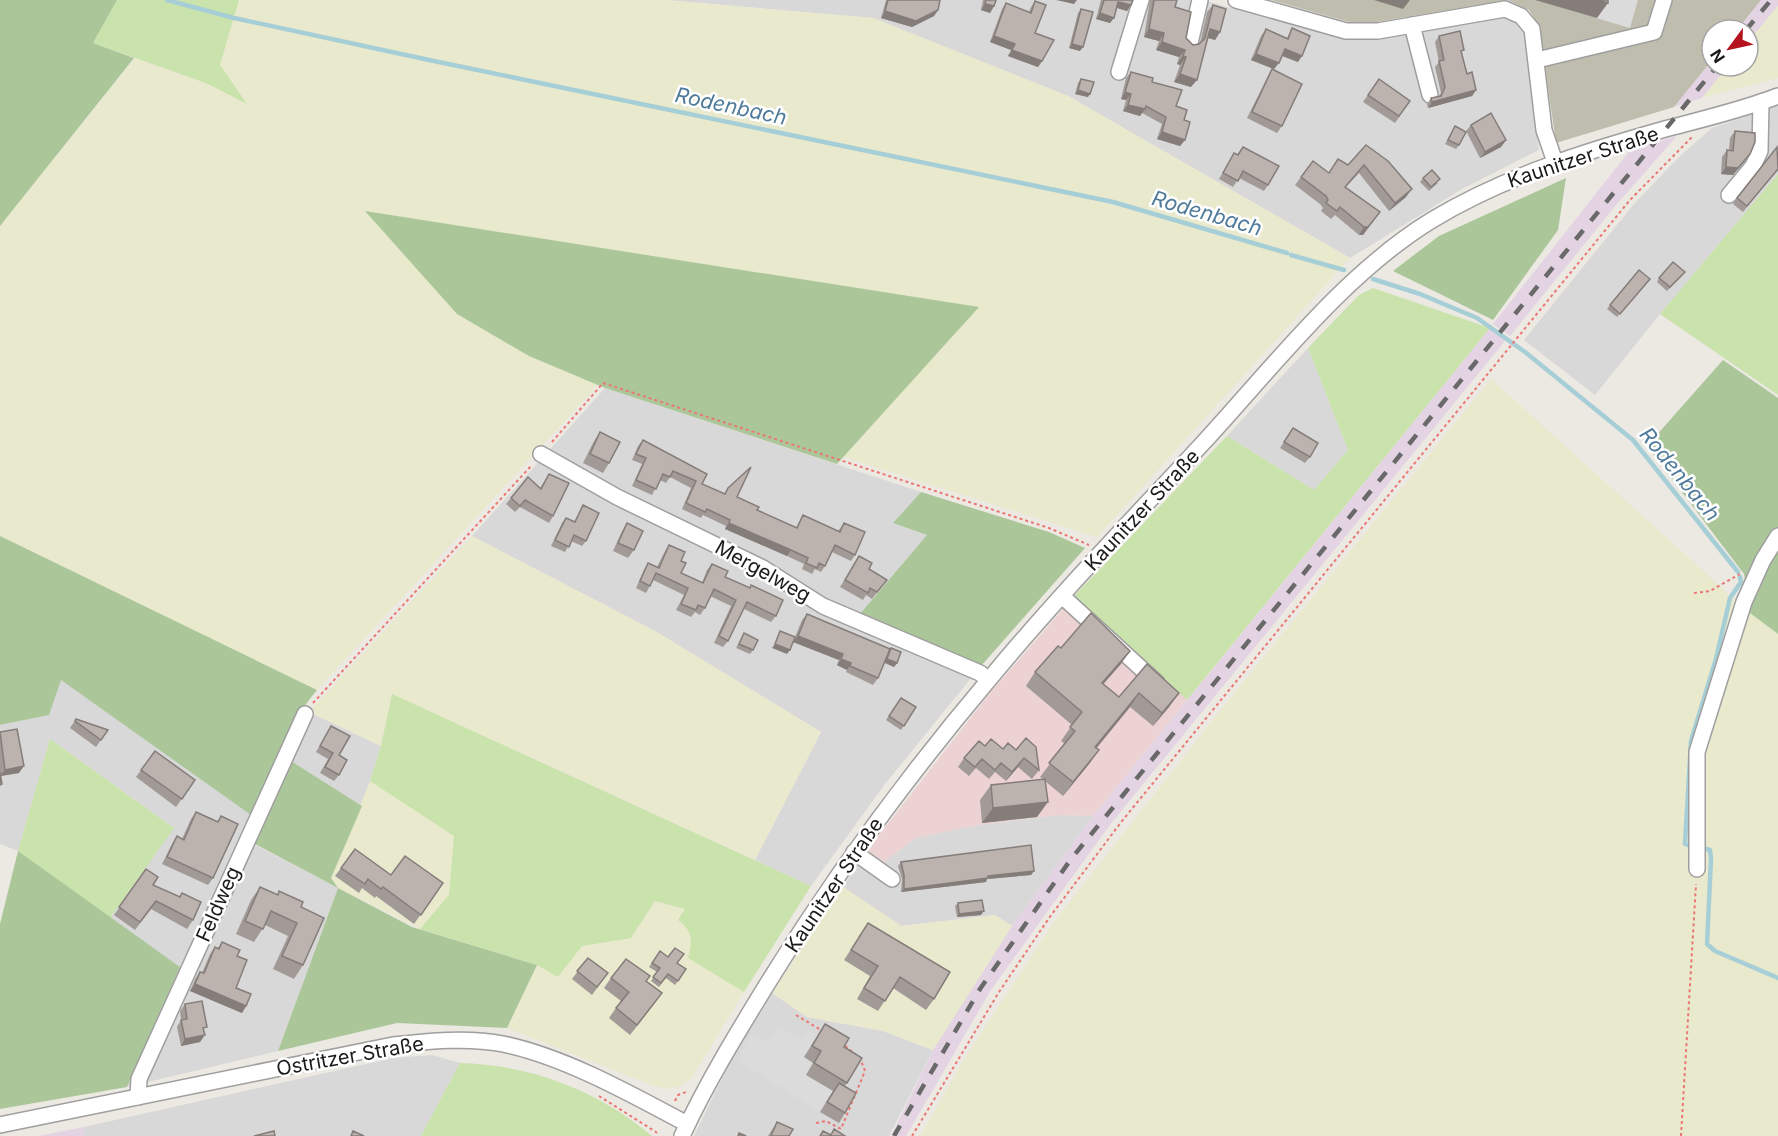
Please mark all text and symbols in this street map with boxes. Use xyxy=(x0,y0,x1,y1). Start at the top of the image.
north arrow xyxy=(1700,18,1760,78)
text: N xyxy=(1706,46,1729,67)
water label: Rodenbach xyxy=(673,82,789,130)
street label: Kaunitzer Straße xyxy=(1504,121,1662,193)
water label: Rodenbach xyxy=(1149,185,1265,241)
water label: Rodenbach xyxy=(1635,422,1725,526)
street label: Kaunitzer Straße xyxy=(1080,444,1204,576)
street label: Mergelweg xyxy=(711,535,815,607)
street label: Kaunitzer Straße xyxy=(780,813,888,957)
street label: Feldweg xyxy=(191,863,245,945)
street label: Ostritzer Straße xyxy=(274,1031,426,1081)

